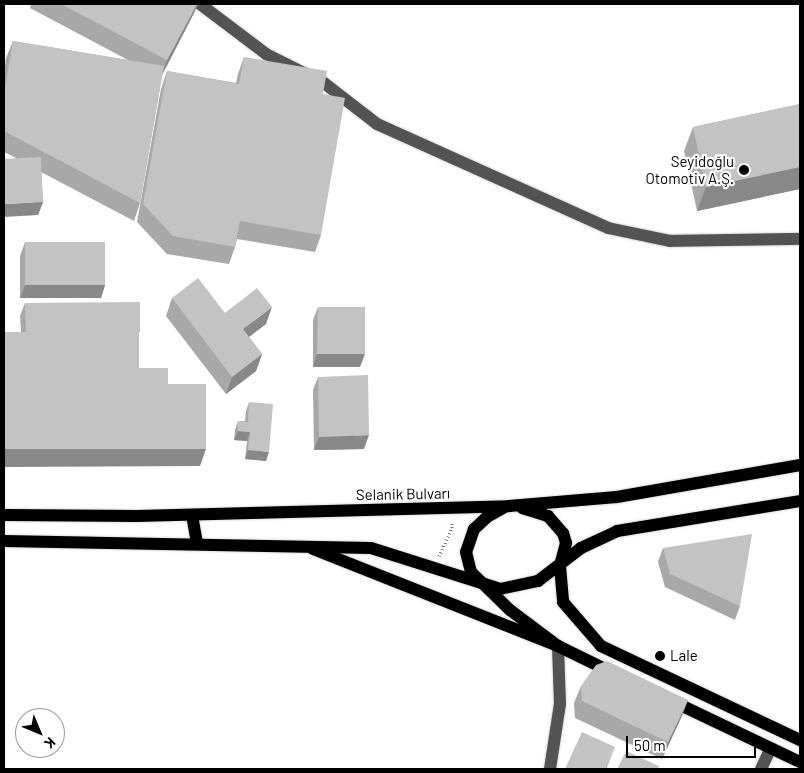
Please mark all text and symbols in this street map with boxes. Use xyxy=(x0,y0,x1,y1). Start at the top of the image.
place label: Seyidoğlu Otomotiv A.Ş. xyxy=(645,152,734,187)
marker: Seyidoğlu Otomotiv A.Ş. xyxy=(738,164,750,176)
street label: Selanik Bulvarı xyxy=(356,484,450,504)
place label: Lale xyxy=(670,647,698,665)
marker: Lale xyxy=(654,650,666,662)
north arrow xyxy=(15,708,65,758)
scale bar xyxy=(629,726,759,758)
text: K xyxy=(41,734,59,752)
text: 50 m xyxy=(634,736,666,754)

